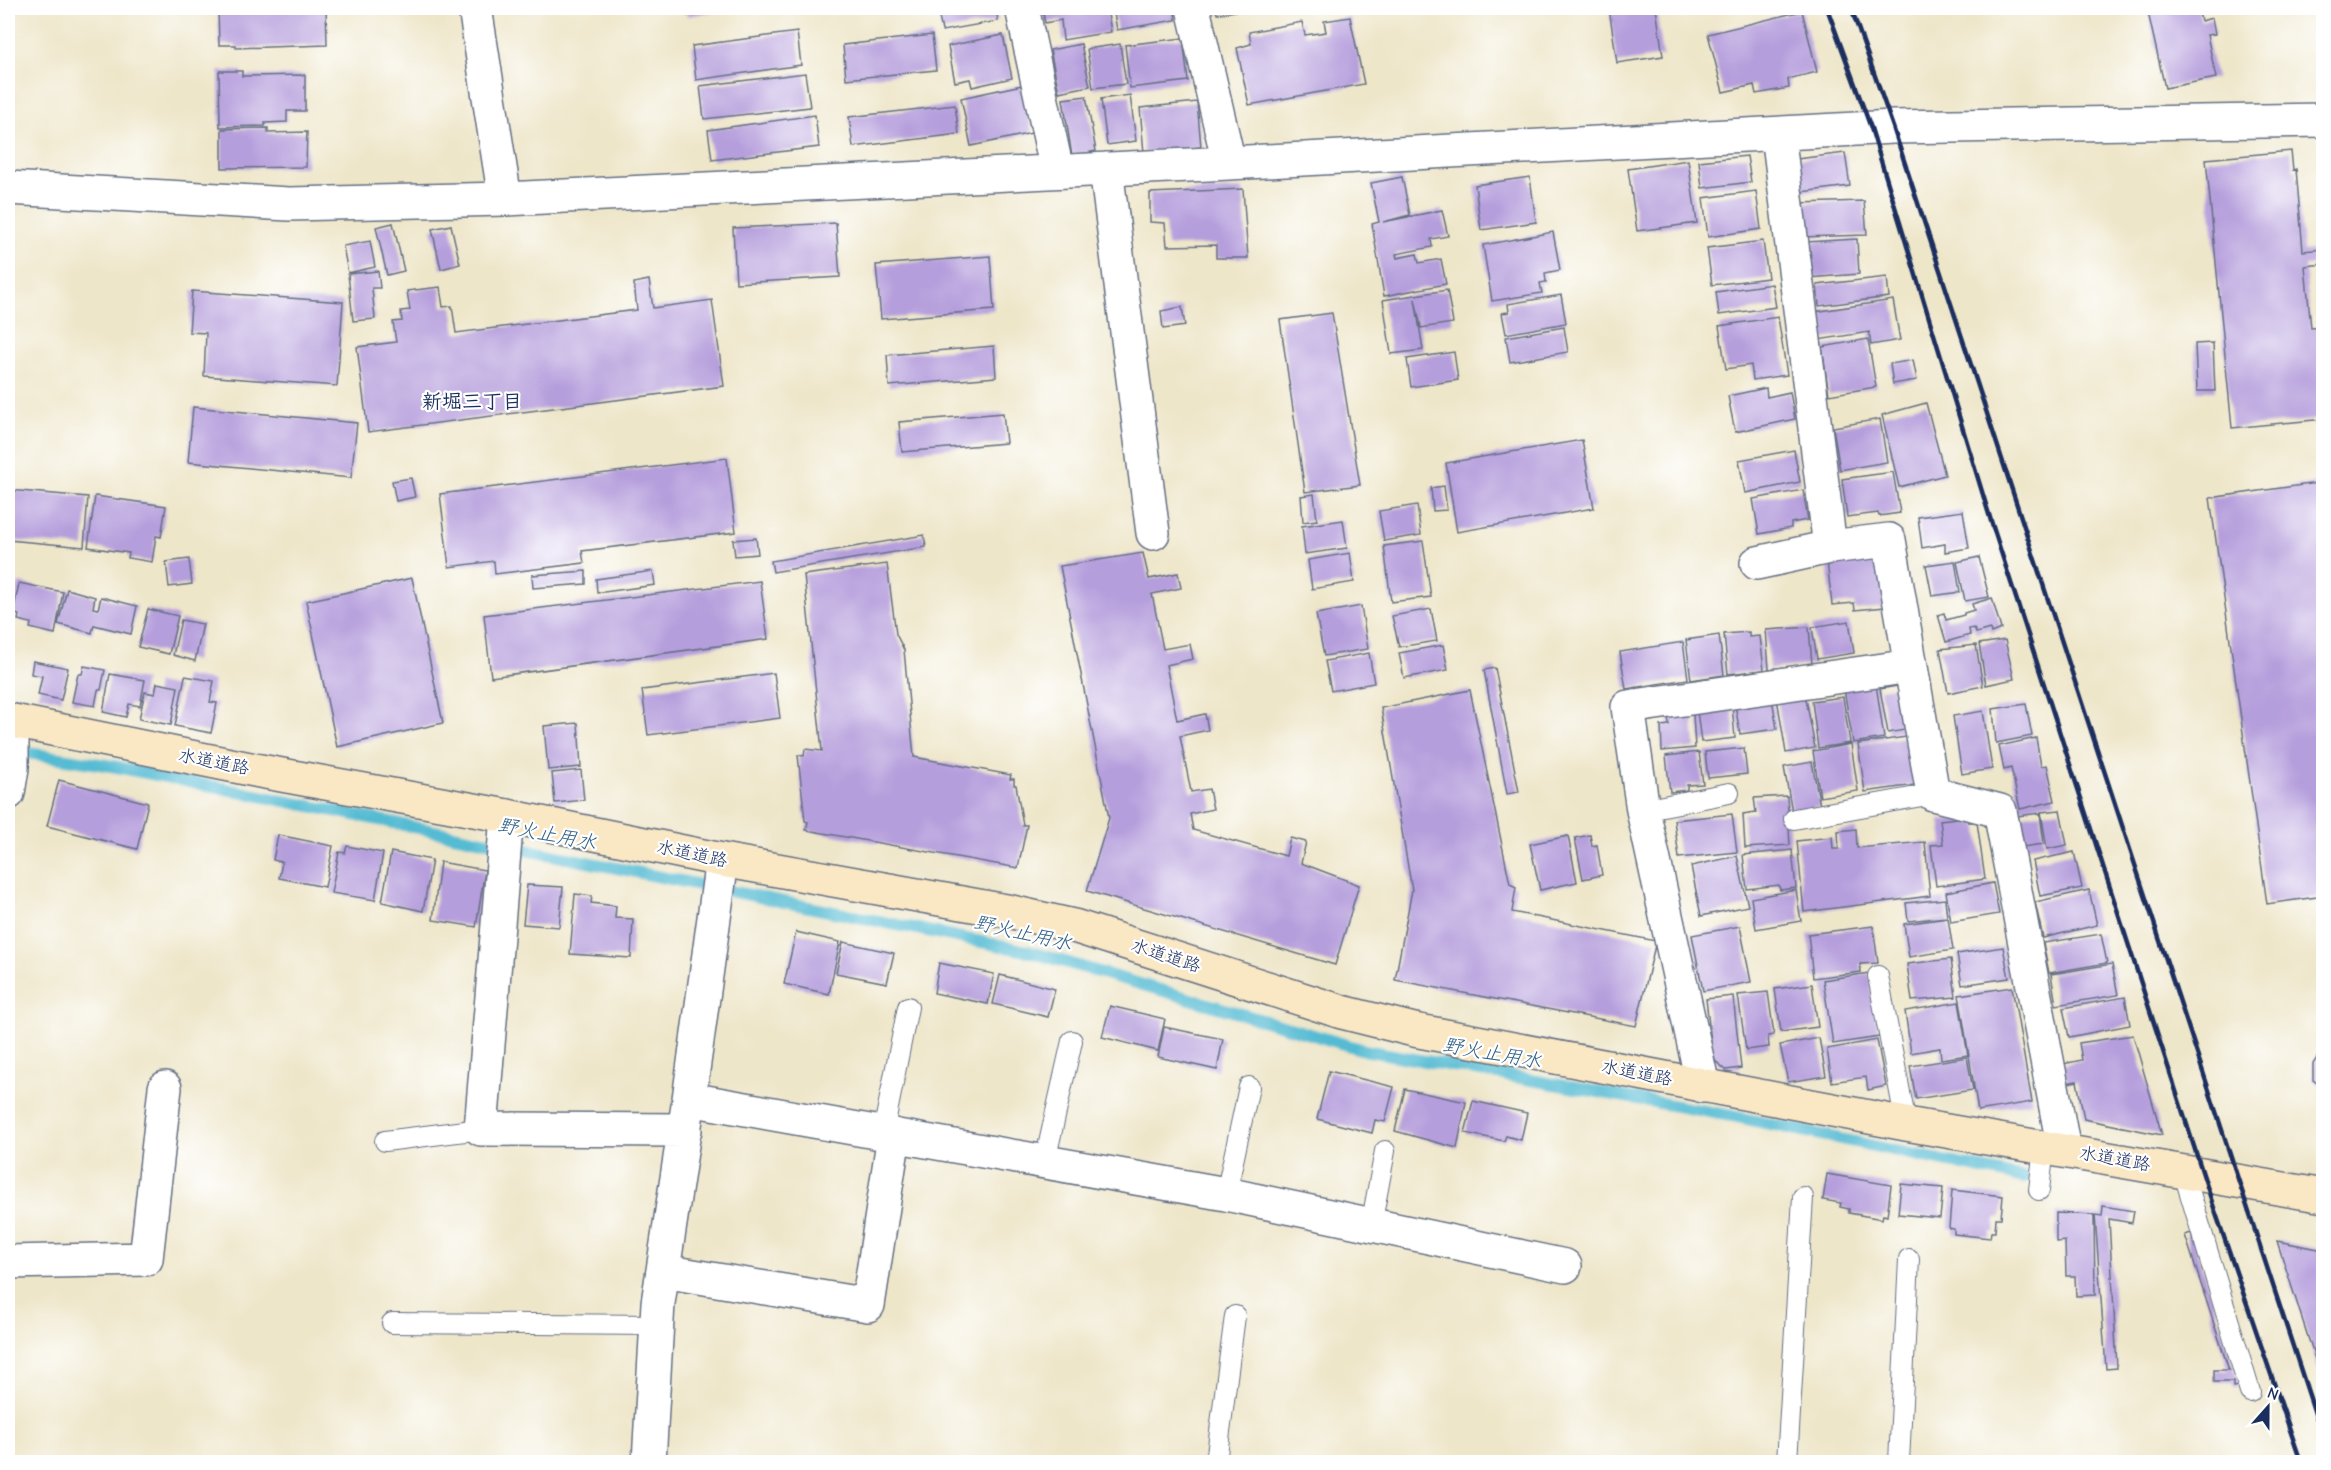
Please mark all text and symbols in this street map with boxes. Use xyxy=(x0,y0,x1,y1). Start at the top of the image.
district label: 新堀三丁目 xyxy=(422,390,522,413)
street label: 水道道路 xyxy=(177,745,251,779)
water label: 野火止用水 xyxy=(496,813,598,855)
street label: 水道道路 xyxy=(655,836,729,872)
water label: 野火止用水 xyxy=(972,911,1074,955)
street label: 水道道路 xyxy=(1129,935,1203,977)
water label: 野火止用水 xyxy=(1441,1033,1543,1073)
street label: 水道道路 xyxy=(1600,1056,1674,1090)
street label: 水道道路 xyxy=(2078,1142,2152,1176)
north arrow xyxy=(2238,1377,2298,1437)
text: N xyxy=(2265,1384,2281,1404)

